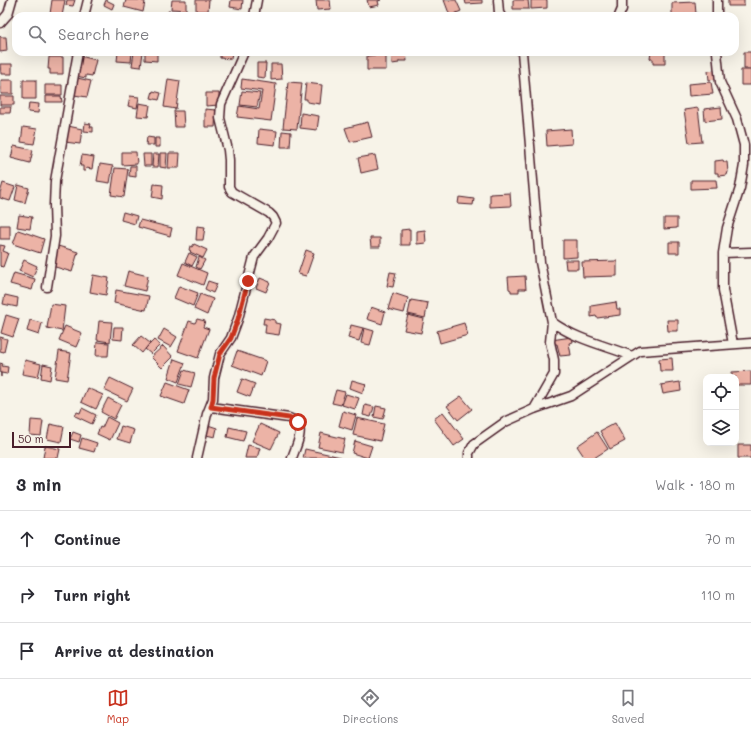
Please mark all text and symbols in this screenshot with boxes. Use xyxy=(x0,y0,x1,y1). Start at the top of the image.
search box xyxy=(12,12,739,56)
icon: search xyxy=(26,23,48,45)
text: Search here xyxy=(58,24,149,44)
route end xyxy=(239,272,257,290)
map controls xyxy=(703,374,739,446)
button: locate xyxy=(703,374,739,410)
button: layers xyxy=(703,410,739,446)
route start xyxy=(289,413,307,431)
scale bar xyxy=(12,430,71,449)
text: 50 m xyxy=(18,431,44,446)
text: 3 min xyxy=(16,473,61,495)
text: Walk · 180 m xyxy=(655,476,735,493)
icon: ahead xyxy=(16,528,38,550)
text: Continue xyxy=(54,529,121,549)
text: 70 m xyxy=(705,530,735,547)
icon: right xyxy=(16,584,38,606)
text: Turn right xyxy=(54,585,131,605)
text: 110 m xyxy=(701,586,735,603)
icon: arrive xyxy=(16,640,38,662)
text: Arrive at destination xyxy=(54,641,214,661)
tab: Map xyxy=(107,687,129,726)
tab: Directions xyxy=(342,687,398,726)
tab: Saved xyxy=(612,687,644,726)

